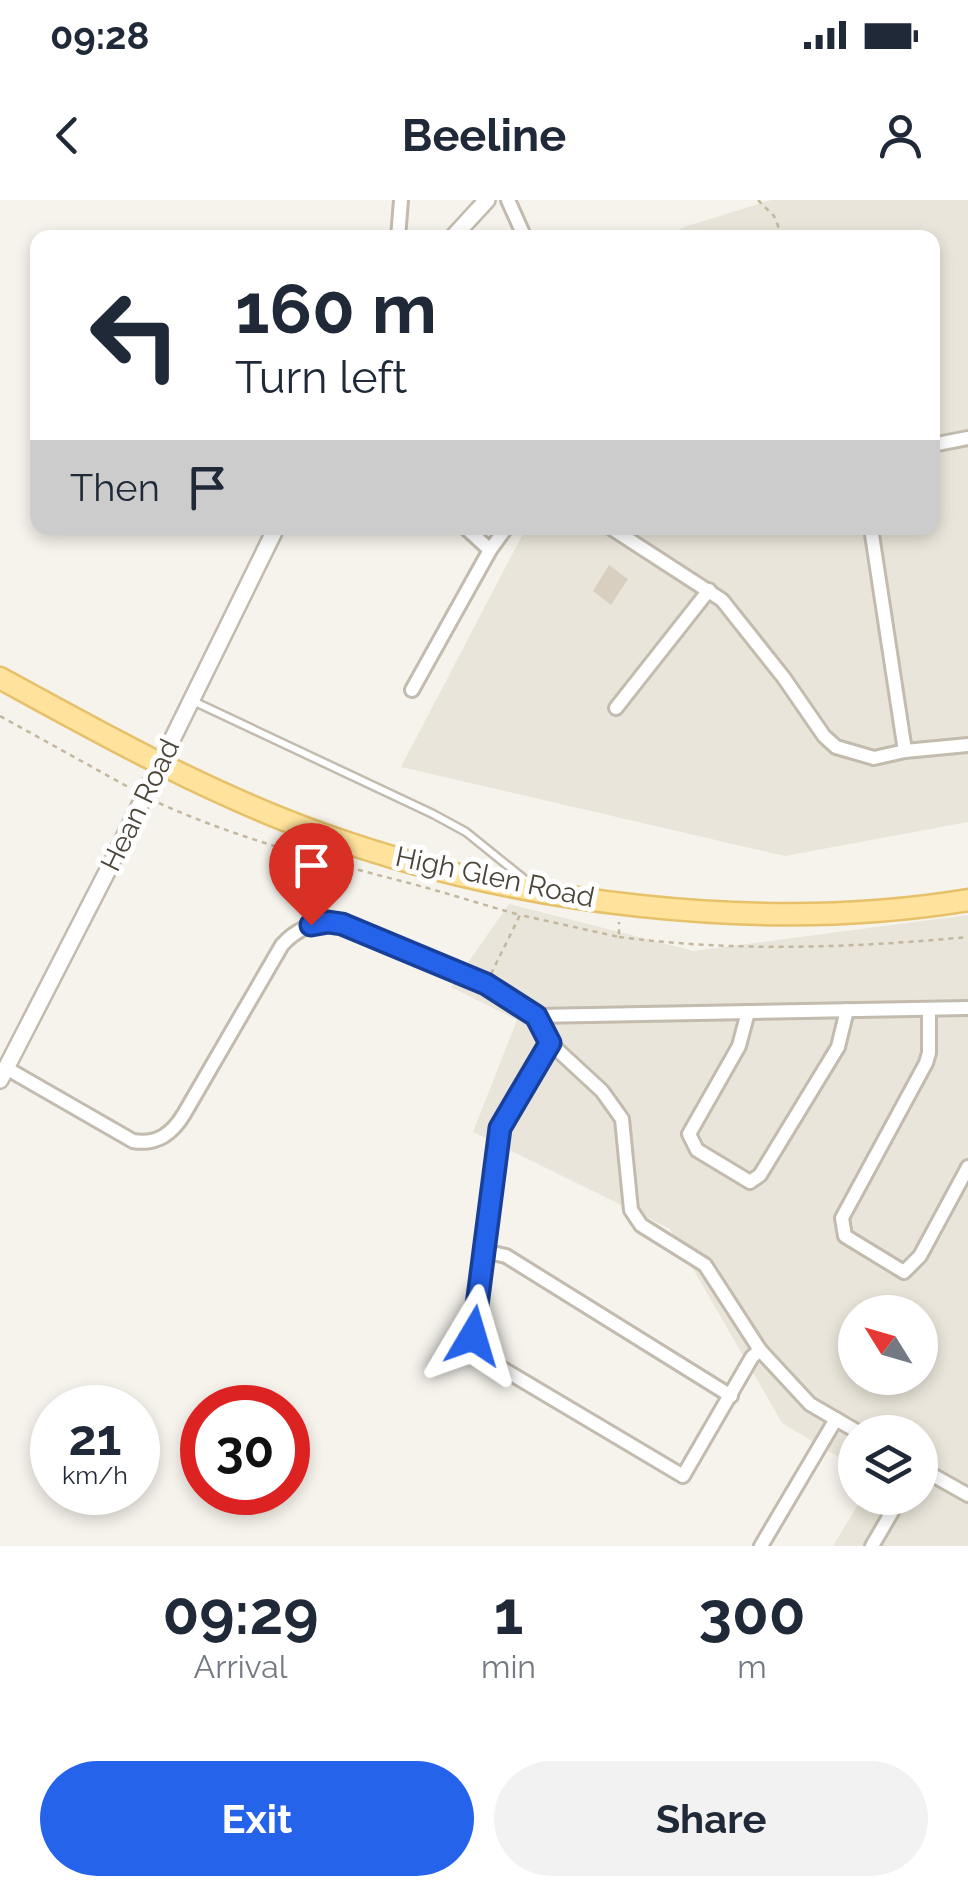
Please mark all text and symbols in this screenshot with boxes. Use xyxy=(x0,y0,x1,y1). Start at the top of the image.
text: 09:28 xyxy=(50,13,149,58)
icon: back xyxy=(40,108,95,163)
icon: person xyxy=(873,108,928,163)
text: Beeline xyxy=(402,109,566,162)
text: 160 m xyxy=(235,267,437,349)
icon: left xyxy=(70,270,200,400)
text: Turn left xyxy=(235,351,407,404)
icon: arrive xyxy=(180,460,235,515)
text: Then xyxy=(70,465,160,510)
street label: Hean Road xyxy=(94,734,186,876)
pin xyxy=(269,823,354,926)
icon: arrive xyxy=(284,838,339,893)
street label: High Glen Road xyxy=(393,840,597,914)
position arrow xyxy=(421,1284,525,1388)
north arrow xyxy=(838,1295,938,1395)
map controls xyxy=(838,1295,938,1515)
speed limit sign: 30 xyxy=(180,1385,310,1515)
text: 21 xyxy=(69,1408,121,1467)
button: layers xyxy=(838,1415,938,1515)
text: km/h xyxy=(62,1460,128,1490)
text: 09:29 xyxy=(162,1578,319,1648)
text: 1 xyxy=(494,1578,523,1648)
text: 300 xyxy=(698,1578,806,1648)
text: Arrival xyxy=(194,1648,287,1685)
text: min xyxy=(481,1648,536,1685)
text: m xyxy=(737,1648,767,1685)
button: Exit xyxy=(40,1761,474,1876)
button: Share xyxy=(494,1761,928,1876)

